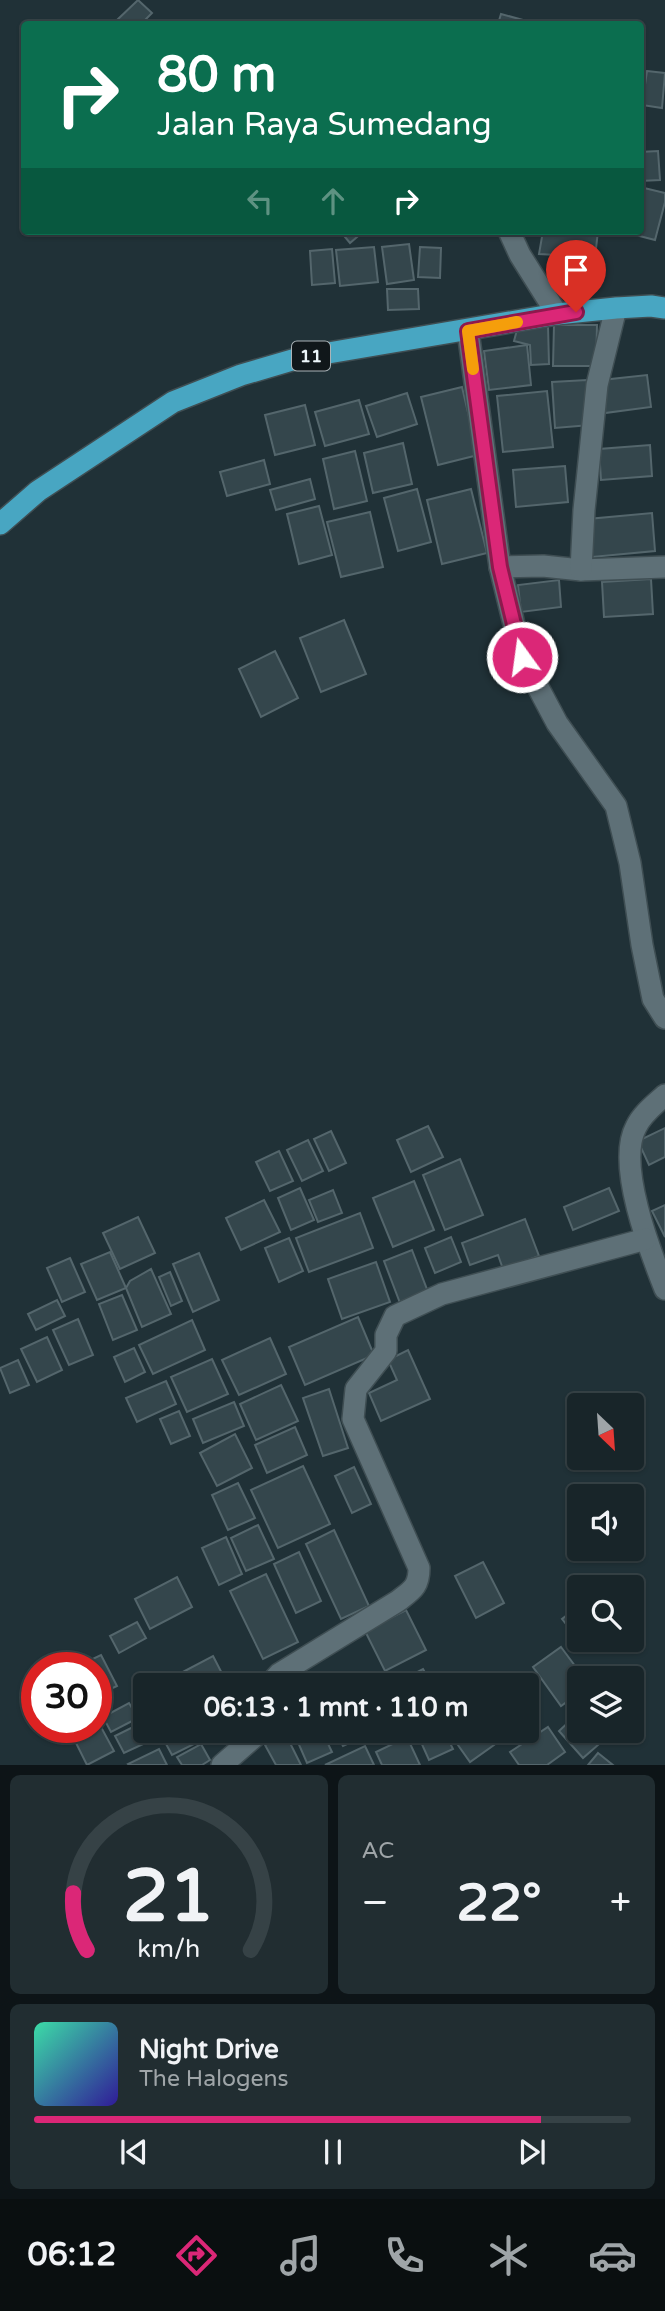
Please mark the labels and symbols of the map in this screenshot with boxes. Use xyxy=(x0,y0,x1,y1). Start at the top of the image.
pin xyxy=(546,240,606,312)
road number: 11 xyxy=(292,342,330,370)
position arrow xyxy=(485,620,559,694)
north arrow xyxy=(567,1393,644,1470)
speed limit sign: 30 xyxy=(21,1652,112,1743)

